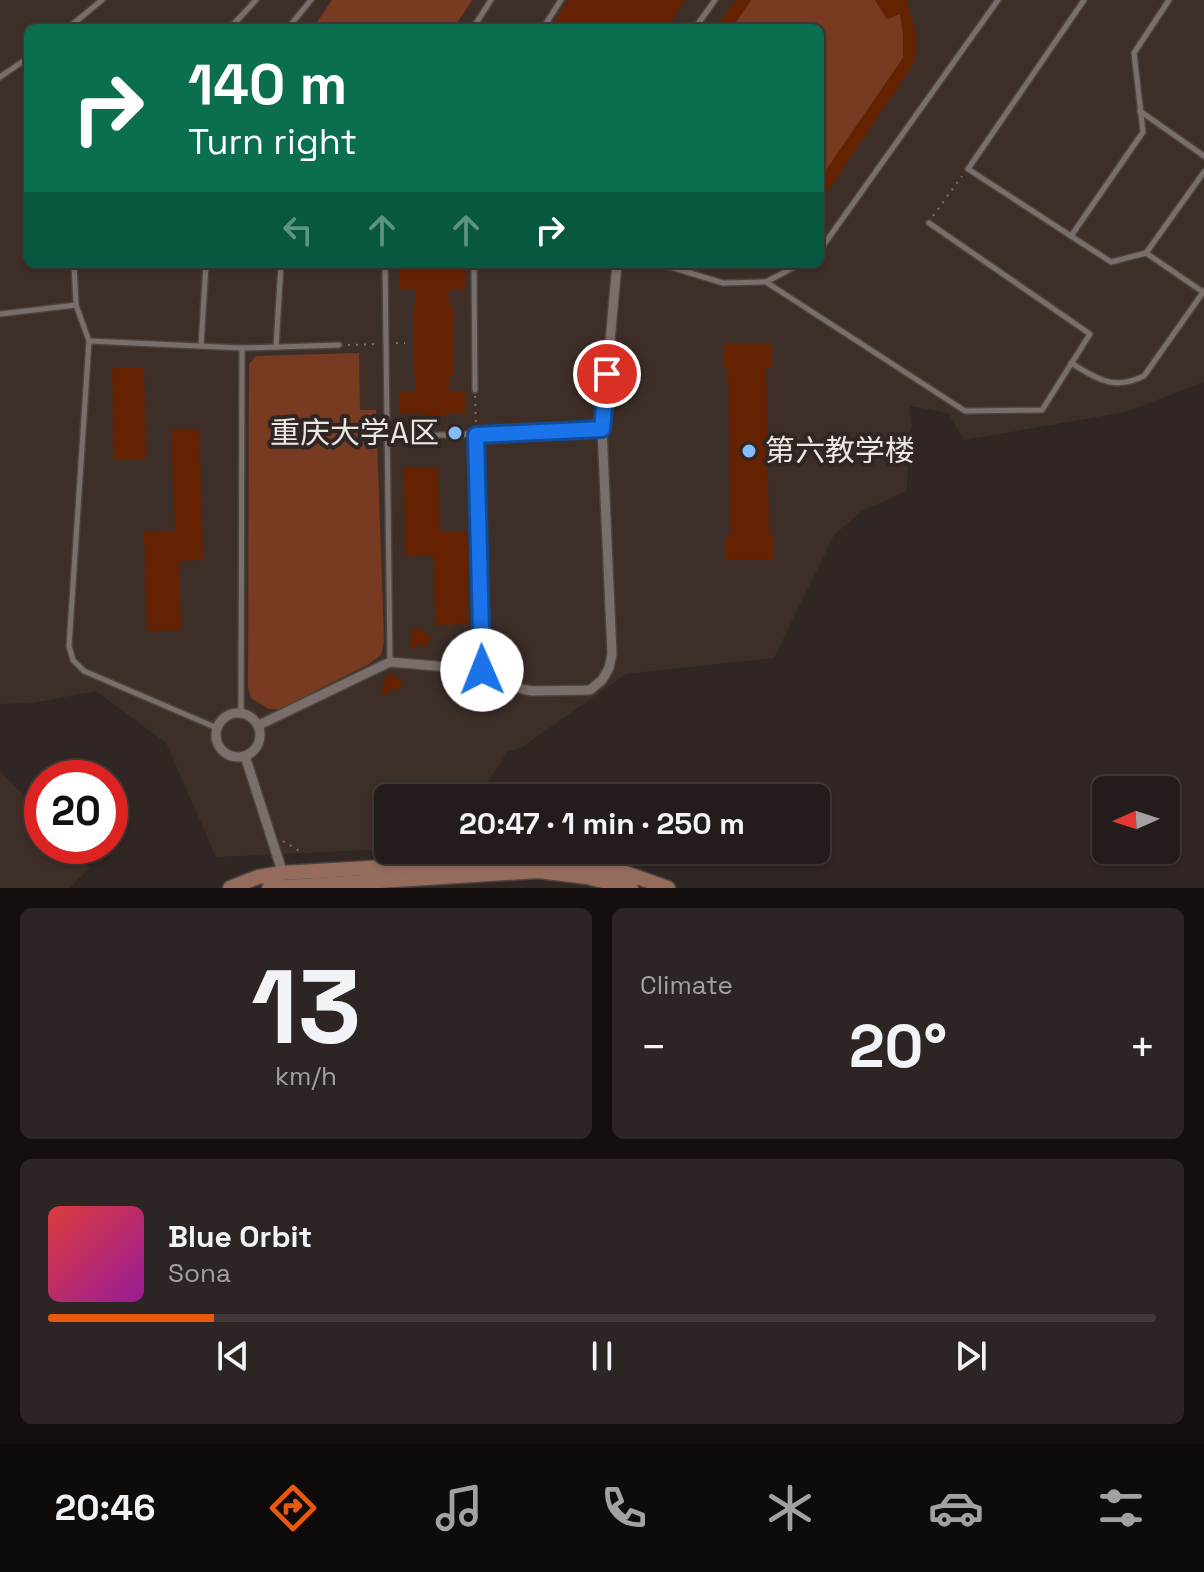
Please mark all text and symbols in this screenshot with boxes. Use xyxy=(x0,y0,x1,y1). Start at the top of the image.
text: 140 m xyxy=(188,49,347,120)
icon: right xyxy=(56,56,160,160)
text: Turn right xyxy=(188,119,357,165)
icon: left xyxy=(276,208,320,252)
icon: ahead xyxy=(360,208,404,252)
icon: ahead xyxy=(444,208,488,252)
icon: right xyxy=(528,208,572,252)
pin xyxy=(573,340,641,408)
icon: arrive xyxy=(585,352,629,396)
place label: 重庆大学A区 xyxy=(270,413,439,452)
marker: 重庆大学A区 xyxy=(446,424,464,442)
place label: 第六教学楼 xyxy=(765,431,915,470)
marker: 第六教学楼 xyxy=(740,442,758,460)
position arrow xyxy=(440,628,524,712)
speed limit sign: 20 xyxy=(24,760,128,864)
north arrow xyxy=(1092,776,1180,864)
map controls xyxy=(1092,776,1180,864)
text: 20:47 · 1 min · 250 m xyxy=(459,804,745,843)
text: 13 xyxy=(251,941,361,1073)
text: Climate xyxy=(640,968,733,1002)
text: 20° xyxy=(849,1008,947,1085)
text: − xyxy=(640,1019,667,1075)
text: + xyxy=(1129,1019,1156,1075)
text: km/h xyxy=(275,1059,337,1093)
text: Blue Orbit xyxy=(168,1217,312,1256)
text: Sona xyxy=(168,1256,231,1290)
icon: previous xyxy=(211,1334,255,1378)
icon: pause xyxy=(580,1334,624,1378)
icon: next xyxy=(949,1334,993,1378)
icon: directions xyxy=(265,1480,321,1536)
icon: music xyxy=(431,1480,487,1536)
icon: phone xyxy=(596,1480,652,1536)
icon: climate xyxy=(762,1480,818,1536)
icon: car xyxy=(928,1480,984,1536)
icon: filters xyxy=(1093,1480,1149,1536)
text: 20:46 xyxy=(55,1485,155,1531)

